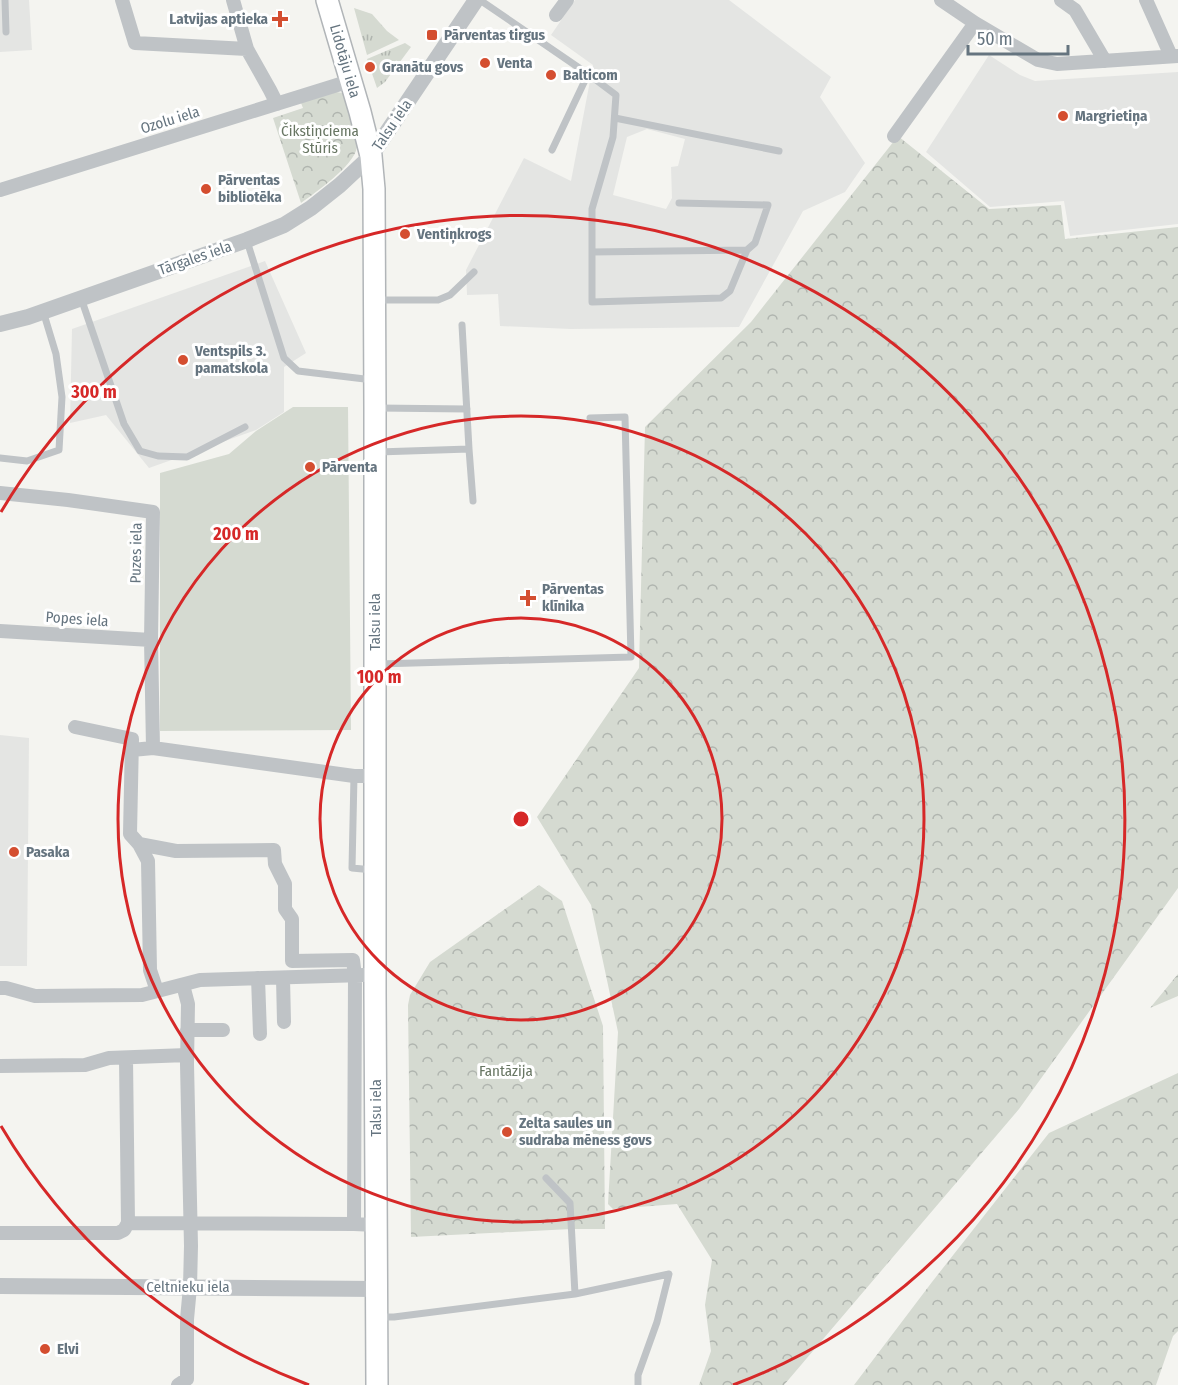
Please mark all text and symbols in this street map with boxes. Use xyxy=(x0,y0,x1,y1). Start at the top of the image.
place label: Latvijas aptieka xyxy=(169,10,269,28)
marker: Latvijas aptieka xyxy=(273,12,287,26)
scale bar xyxy=(968,18,1068,56)
street label: Lidotāju iela xyxy=(326,22,364,100)
place label: Pārventas tirgus xyxy=(444,26,546,44)
marker: Pārventas tirgus xyxy=(425,28,439,42)
text: 50 m xyxy=(977,28,1013,50)
place label: Venta xyxy=(496,54,533,72)
marker: Venta xyxy=(478,56,492,70)
place label: Granātu govs xyxy=(382,58,464,76)
marker: Granātu govs xyxy=(363,60,377,74)
place label: Balticom xyxy=(563,66,618,84)
marker: Balticom xyxy=(544,68,558,82)
street label: Talsu iela xyxy=(368,96,416,154)
street label: Ozolu iela xyxy=(138,103,202,137)
place label: Margrietiņa xyxy=(1075,107,1148,126)
marker: Margrietiņa xyxy=(1056,109,1070,123)
park label: Čikstiņciema Stūris xyxy=(281,122,359,157)
place label: Pārventas bibliotēka xyxy=(218,171,282,206)
marker: Pārventas bibliotēka xyxy=(199,182,213,196)
place label: Ventiņkrogs xyxy=(416,225,492,244)
marker: Ventiņkrogs xyxy=(398,227,412,241)
street label: Tārgales iela xyxy=(156,237,234,279)
place label: Ventspils 3. pamatskola xyxy=(194,342,269,377)
marker: Ventspils 3. pamatskola xyxy=(176,353,190,367)
text: 300 m xyxy=(70,381,117,403)
place label: Pārventa xyxy=(322,458,378,476)
marker: Pārventa xyxy=(303,460,317,474)
street label: Puzes iela xyxy=(126,522,146,584)
text: 200 m xyxy=(212,523,259,545)
place label: Pārventas klīnika xyxy=(542,580,604,615)
marker: Pārventas klīnika xyxy=(519,589,537,607)
street label: Talsu iela xyxy=(366,593,384,651)
street label: Popes iela xyxy=(45,608,109,630)
text: 100 m xyxy=(357,666,401,688)
centre of rings xyxy=(511,809,531,829)
place label: Pasaka xyxy=(26,843,70,861)
marker: Pasaka xyxy=(7,845,21,859)
park label: Fantāzija xyxy=(479,1062,533,1080)
street label: Talsu iela xyxy=(367,1079,385,1137)
place label: Zelta saules un sudraba mēness govs xyxy=(519,1114,652,1149)
marker: Zelta saules un sudraba mēness govs xyxy=(500,1125,514,1139)
street label: Celtnieku iela xyxy=(146,1278,230,1296)
place label: Elvi xyxy=(57,1340,79,1358)
marker: Elvi xyxy=(38,1342,52,1356)

